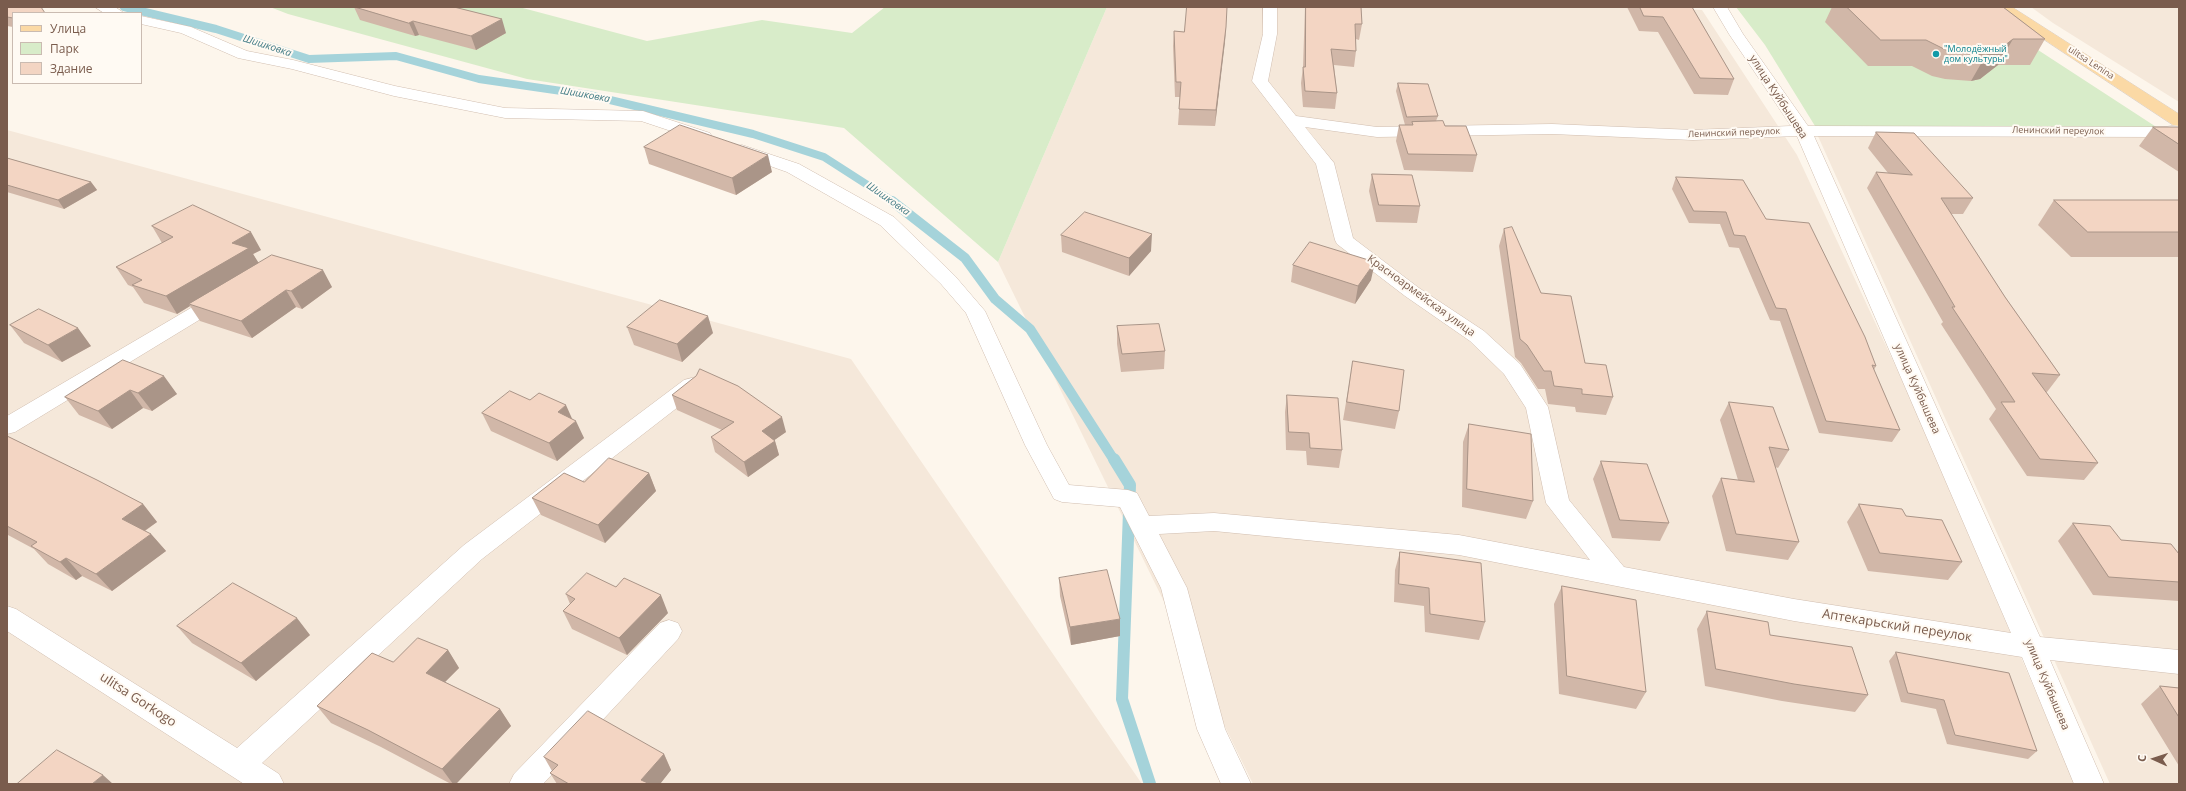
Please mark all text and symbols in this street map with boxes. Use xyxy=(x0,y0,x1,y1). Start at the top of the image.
legend xyxy=(12,12,142,84)
text: Улица xyxy=(50,20,86,37)
water label: Шишковка xyxy=(241,33,293,59)
text: Парк xyxy=(50,40,79,57)
place label: "Молодёжный дом культуры" xyxy=(1944,44,2008,65)
street label: ulitsa Lenina xyxy=(2066,44,2116,82)
marker: "Молодёжный дом культуры" xyxy=(1931,49,1941,59)
street label: улица Куйбышева xyxy=(1746,53,1810,141)
text: Здание xyxy=(50,60,93,77)
water label: Шишковка xyxy=(559,85,611,105)
street label: Ленинский переулок xyxy=(2012,125,2104,137)
street label: Ленинский переулок xyxy=(1688,126,1780,140)
water label: Шишковка xyxy=(864,180,912,218)
street label: Красноармейская улица xyxy=(1364,252,1478,340)
street label: улица Куйбышева xyxy=(1891,342,1943,436)
street label: Аптекарьский переулок xyxy=(1821,606,1973,646)
street label: улица Куйбышева xyxy=(2022,638,2072,732)
street label: ulitsa Gorkogo xyxy=(97,669,179,731)
north arrow xyxy=(2134,739,2174,779)
text: С xyxy=(2134,754,2149,762)

